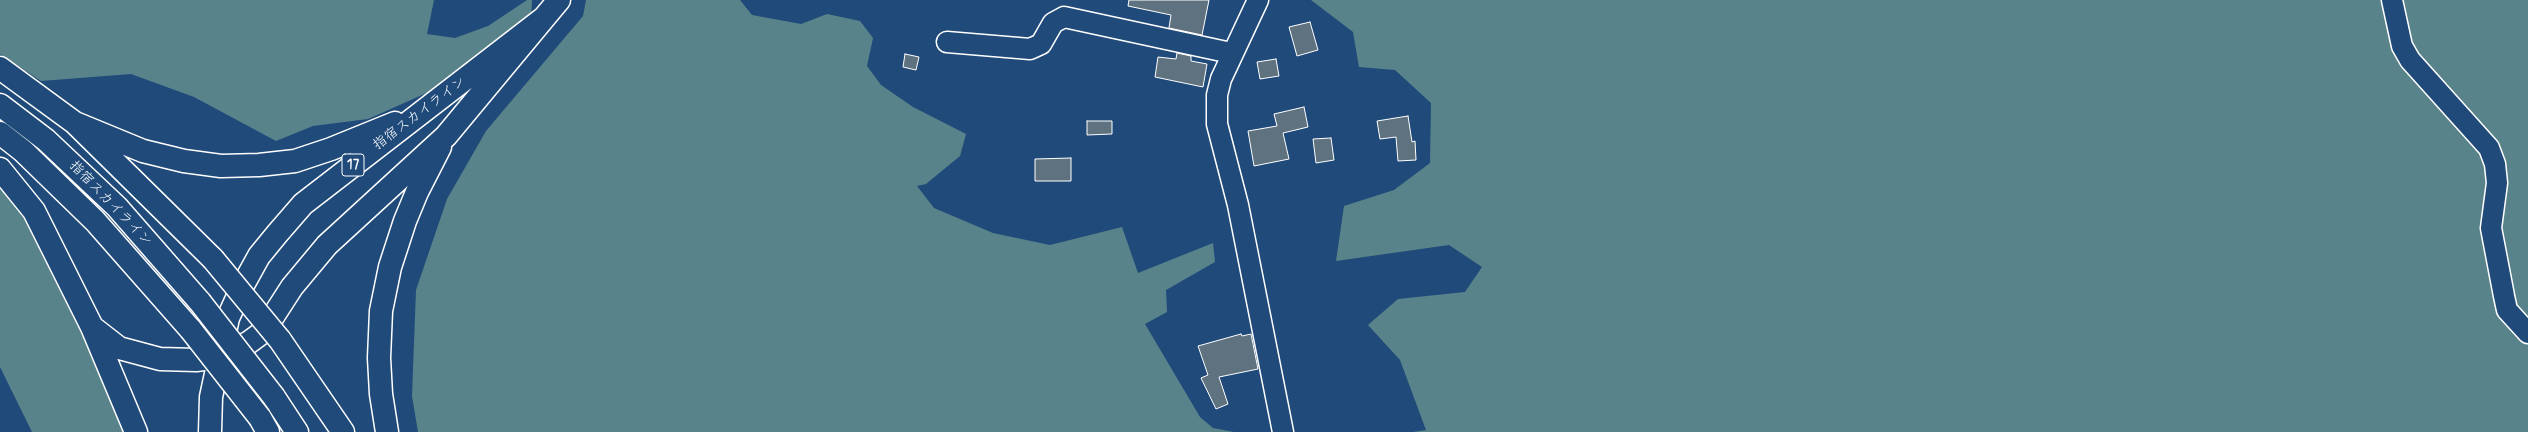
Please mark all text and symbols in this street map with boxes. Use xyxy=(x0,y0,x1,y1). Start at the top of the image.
street label: 指宿スカイライン xyxy=(370,74,470,154)
road number: 17 xyxy=(342,154,364,176)
street label: 指宿スカイライン xyxy=(65,158,155,250)

